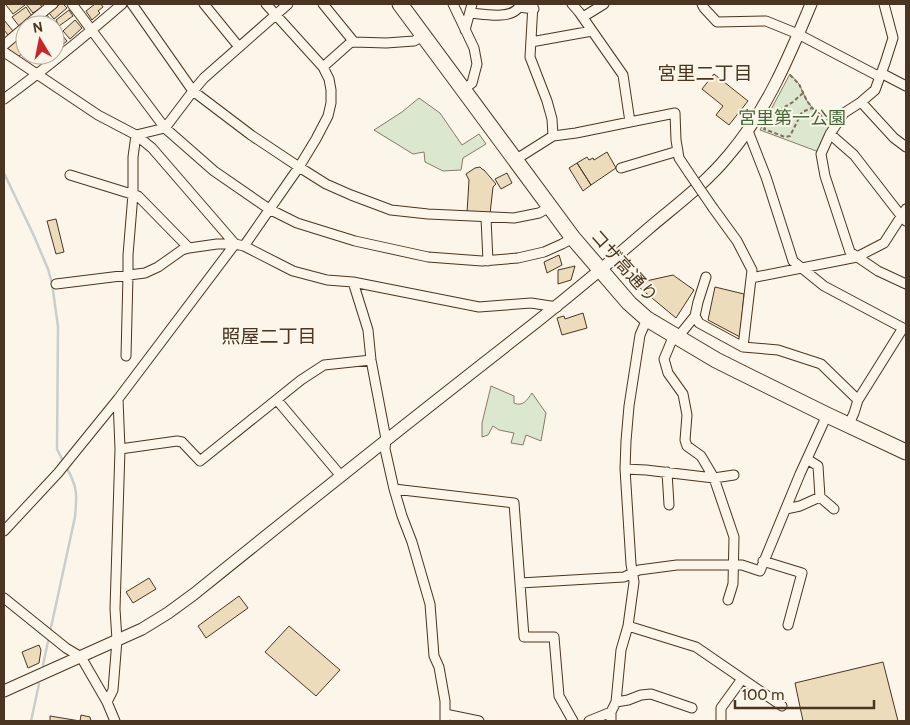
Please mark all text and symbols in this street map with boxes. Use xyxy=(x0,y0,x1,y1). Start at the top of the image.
north arrow xyxy=(15,15,65,65)
text: N xyxy=(31,17,44,37)
district label: 宮里二丁目 xyxy=(657,62,753,85)
park label: 宮里第一公園 xyxy=(738,107,846,129)
street label: コザ高通り xyxy=(586,225,662,307)
district label: 照屋二丁目 xyxy=(221,325,317,348)
scale bar xyxy=(735,678,874,710)
text: 100 m xyxy=(742,686,784,704)

